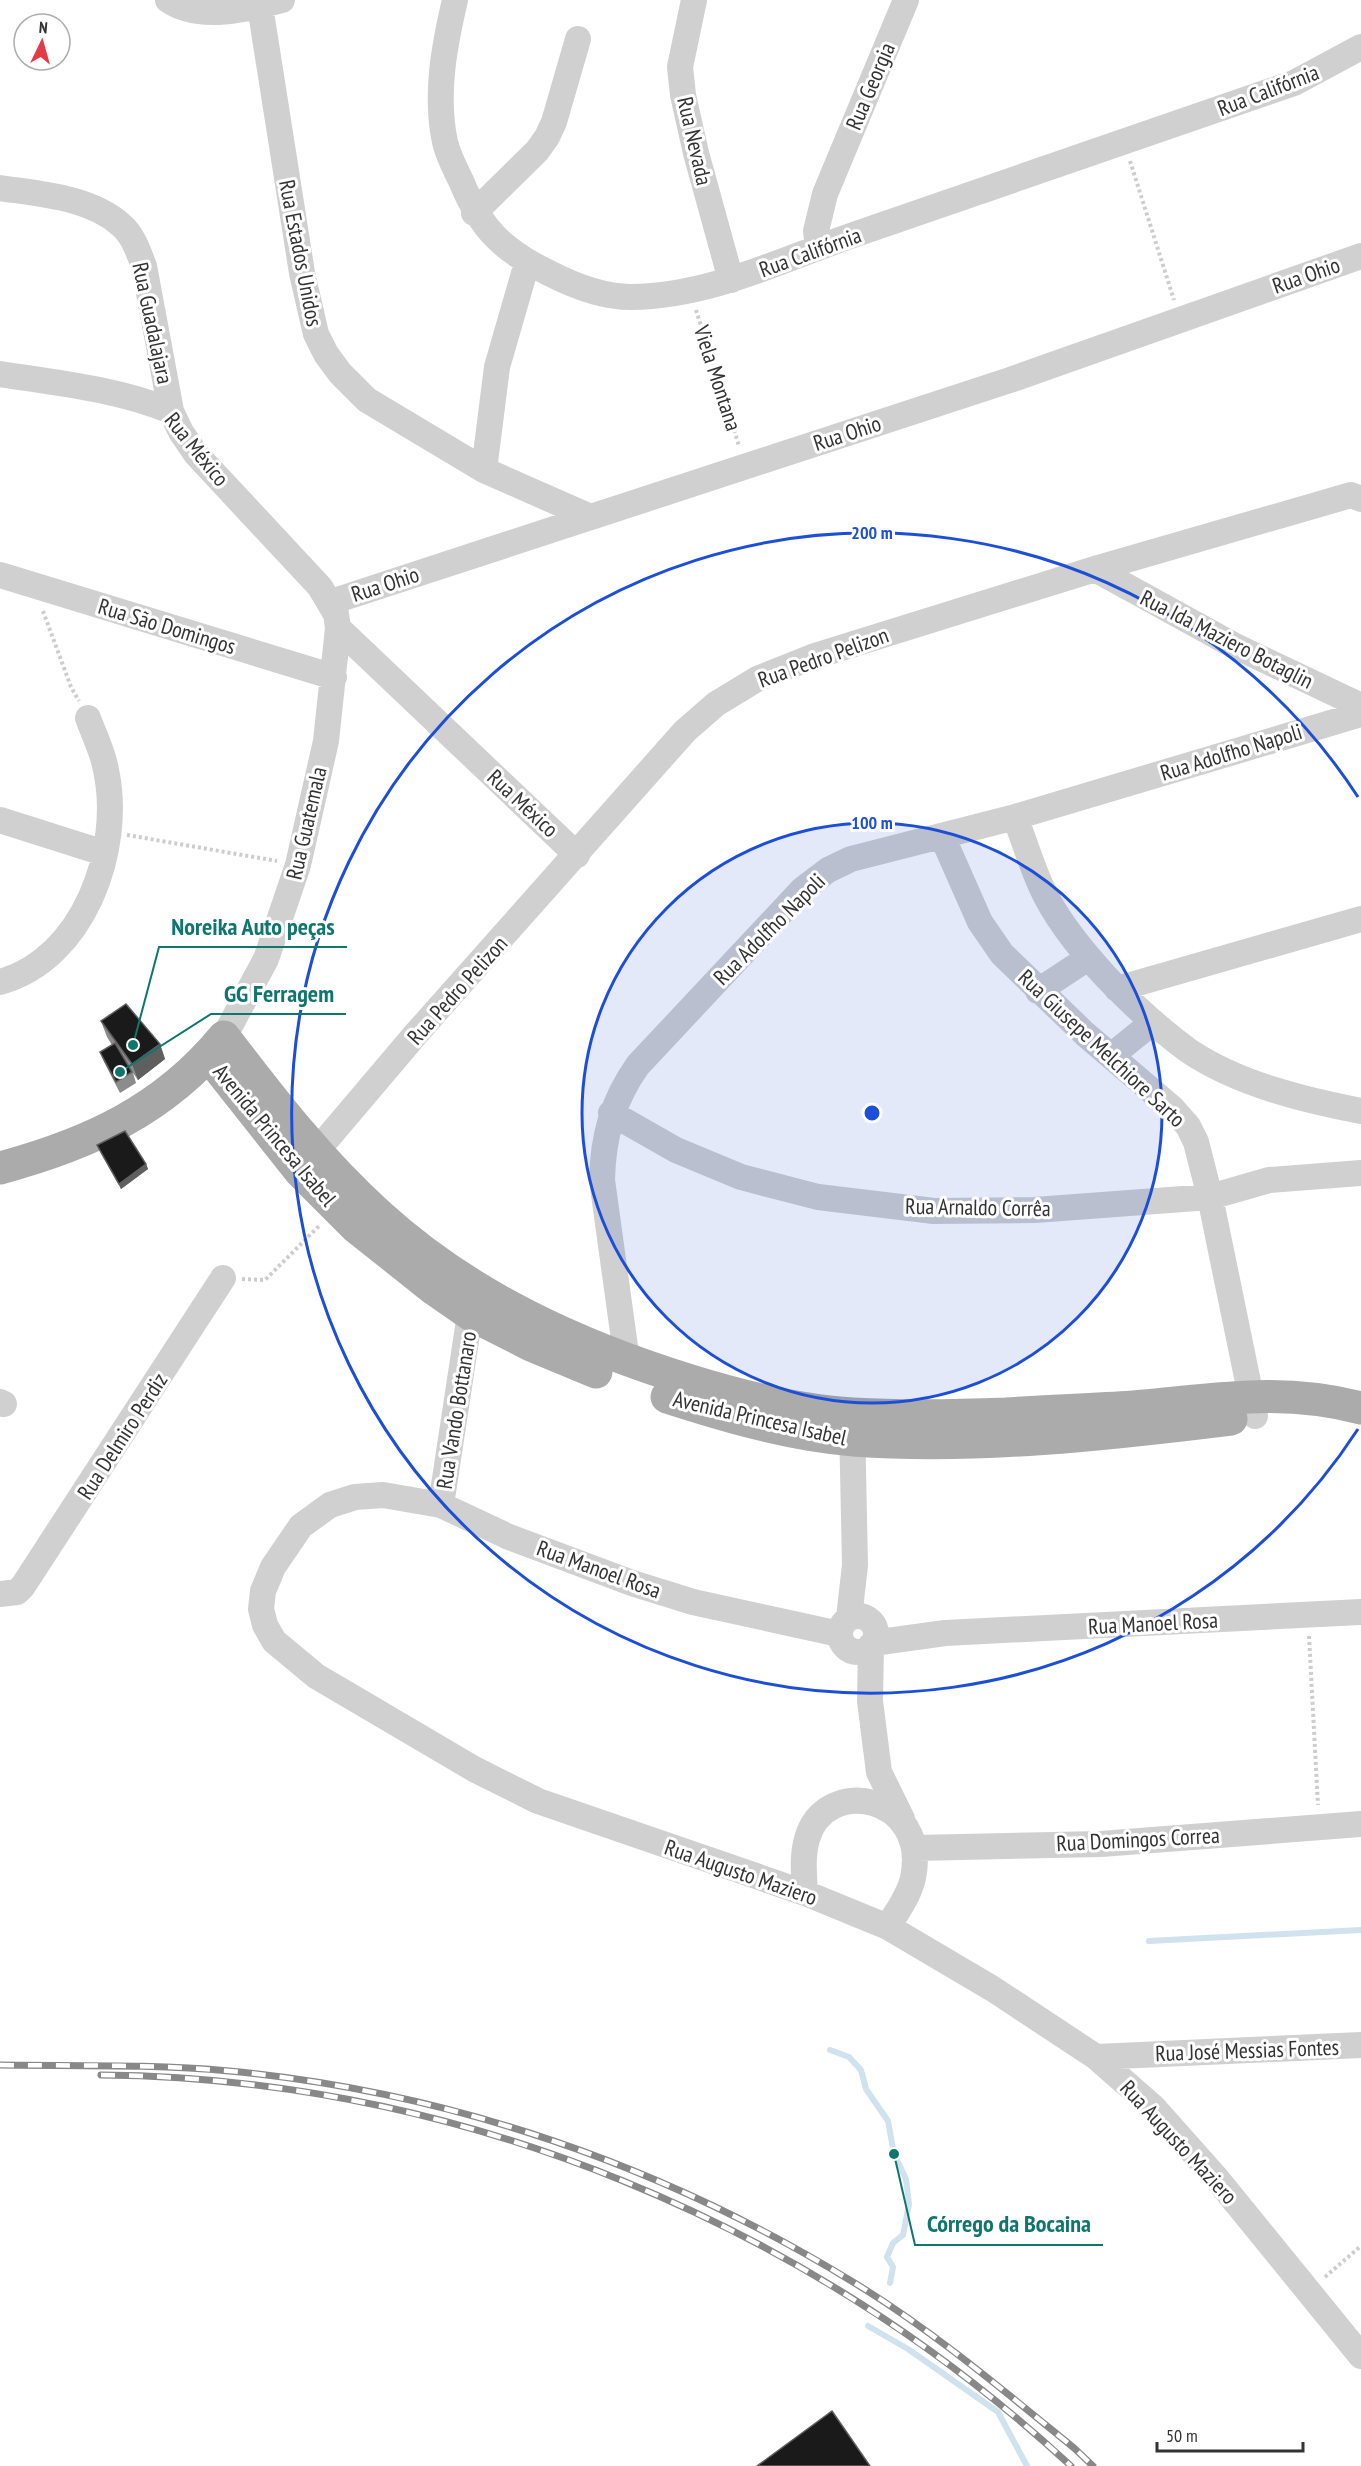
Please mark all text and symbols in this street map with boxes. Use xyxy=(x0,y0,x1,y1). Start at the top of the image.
north arrow xyxy=(12,12,72,72)
text: N xyxy=(38,17,48,37)
street label: Rua Georgia xyxy=(839,38,901,134)
street label: Rua Califórnia xyxy=(1213,58,1323,122)
street label: Rua Nevada xyxy=(671,94,719,188)
street label: Rua Estados Unidos xyxy=(273,177,329,329)
street label: Rua Califórnia xyxy=(755,221,865,283)
street label: Rua Ohio xyxy=(1269,250,1343,300)
street label: Rua Guadalajara xyxy=(126,260,180,386)
street label: Viela Montana xyxy=(688,321,748,434)
street label: Rua México xyxy=(159,406,235,492)
street label: Rua Ohio xyxy=(810,409,884,457)
text: 200 m xyxy=(851,521,893,544)
street label: Rua Ohio xyxy=(348,560,422,608)
street label: Rua Ida Maziero Botaglin xyxy=(1136,583,1318,695)
street label: Rua São Domingos xyxy=(95,592,239,660)
street label: Rua Pedro Pelizon xyxy=(754,620,892,694)
street label: Rua Adolfho Napoli xyxy=(1157,717,1305,787)
street label: Rua México xyxy=(482,763,564,843)
street label: Rua Guatemala xyxy=(279,764,333,882)
text: 100 m xyxy=(851,811,893,834)
street label: Rua Adolfho Napoli xyxy=(707,867,831,991)
callout: Noreika Auto peças xyxy=(159,905,347,947)
text: Noreika Auto peças xyxy=(171,911,335,942)
street label: Rua Pedro Pelizon xyxy=(401,930,513,1050)
street label: Rua Giusepe Melchiore Sarto xyxy=(1013,963,1191,1133)
callout: GG Ferragem xyxy=(211,972,346,1014)
text: GG Ferragem xyxy=(224,978,334,1009)
street label: Avenida Princesa Isabel xyxy=(207,1058,343,1213)
centre of rings xyxy=(862,1103,882,1123)
street label: Rua Arnaldo Corrêa xyxy=(905,1192,1051,1222)
street label: Rua Vando Bottanaro xyxy=(430,1329,482,1491)
street label: Rua Delmiro Perdiz xyxy=(71,1367,173,1505)
street label: Avenida Princesa Isabel xyxy=(671,1384,850,1452)
street label: Rua Manoel Rosa xyxy=(533,1534,665,1604)
street label: Rua Manoel Rosa xyxy=(1087,1606,1219,1640)
street label: Rua Domingos Correa xyxy=(1056,1821,1220,1857)
street label: Rua Augusto Maziero xyxy=(661,1833,821,1911)
street label: Rua José Messias Fontes xyxy=(1155,2033,1339,2067)
street label: Rua Augusto Maziero xyxy=(1114,2074,1244,2210)
callout: Córrego da Bocaina xyxy=(915,2203,1103,2245)
text: Córrego da Bocaina xyxy=(927,2208,1091,2239)
scale bar xyxy=(1157,2415,1302,2453)
text: 50 m xyxy=(1166,2424,1198,2447)

